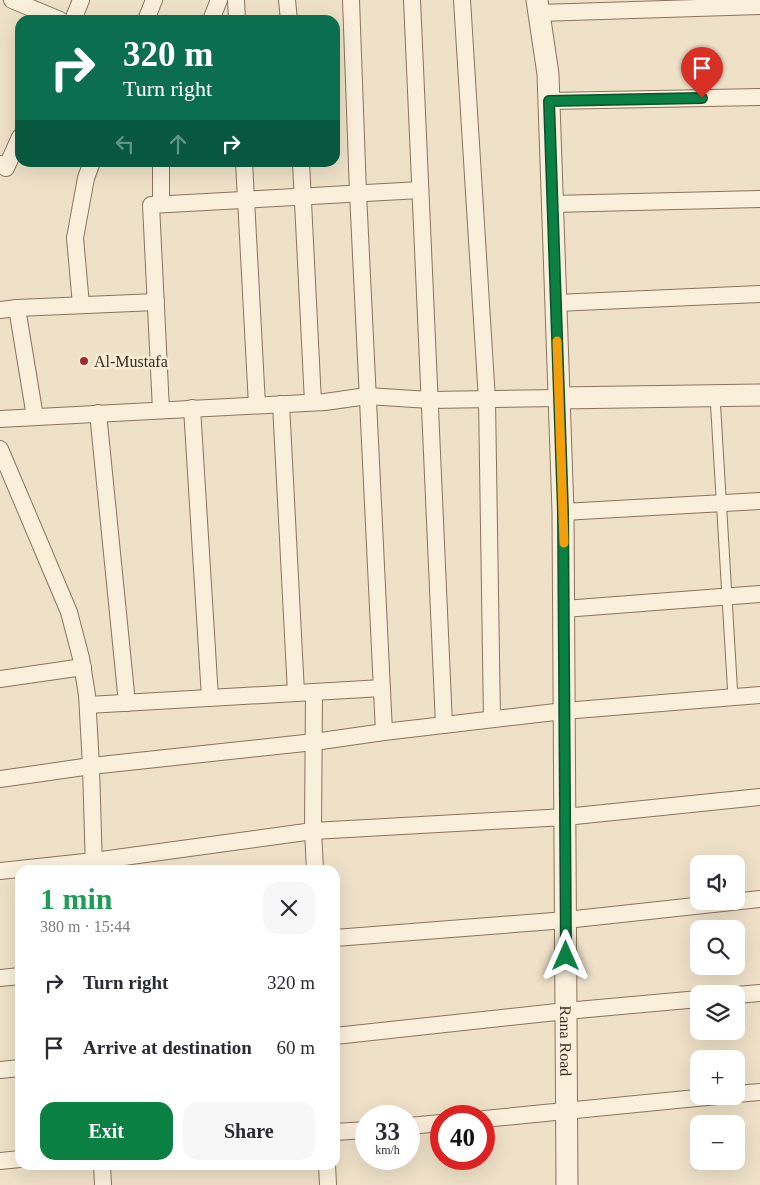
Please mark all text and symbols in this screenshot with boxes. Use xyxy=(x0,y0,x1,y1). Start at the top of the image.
icon: right xyxy=(40,35,105,100)
text: 320 m xyxy=(123,35,213,74)
pin xyxy=(681,47,723,98)
icon: arrive xyxy=(688,54,716,82)
text: Turn right xyxy=(123,76,212,101)
icon: left xyxy=(111,130,139,158)
icon: ahead xyxy=(164,130,192,158)
icon: right xyxy=(217,130,245,158)
place label: Al-Mustafa xyxy=(94,353,168,370)
marker: Al-Mustafa xyxy=(78,355,90,367)
map controls xyxy=(690,855,745,1170)
button: sound xyxy=(690,855,745,910)
text: 1 min xyxy=(40,882,113,915)
button: close xyxy=(263,882,315,934)
text: 380 m · 15:44 xyxy=(40,918,130,935)
button: search xyxy=(690,920,745,975)
position arrow xyxy=(539,929,591,981)
icon: right xyxy=(40,969,68,997)
text: Turn right xyxy=(83,972,168,993)
text: 320 m xyxy=(267,972,315,993)
button: layers xyxy=(690,985,745,1040)
street label: Rana Road xyxy=(557,1006,575,1076)
icon: arrive xyxy=(40,1034,68,1062)
text: Arrive at destination xyxy=(83,1037,252,1058)
text: 60 m xyxy=(276,1037,315,1058)
button: + xyxy=(690,1050,745,1105)
button: Exit xyxy=(40,1102,173,1160)
button: Share xyxy=(183,1102,315,1160)
speed limit sign: 40 xyxy=(430,1105,495,1170)
button: − xyxy=(690,1115,745,1170)
text: 33 xyxy=(375,1118,400,1145)
text: km/h xyxy=(375,1143,400,1157)

